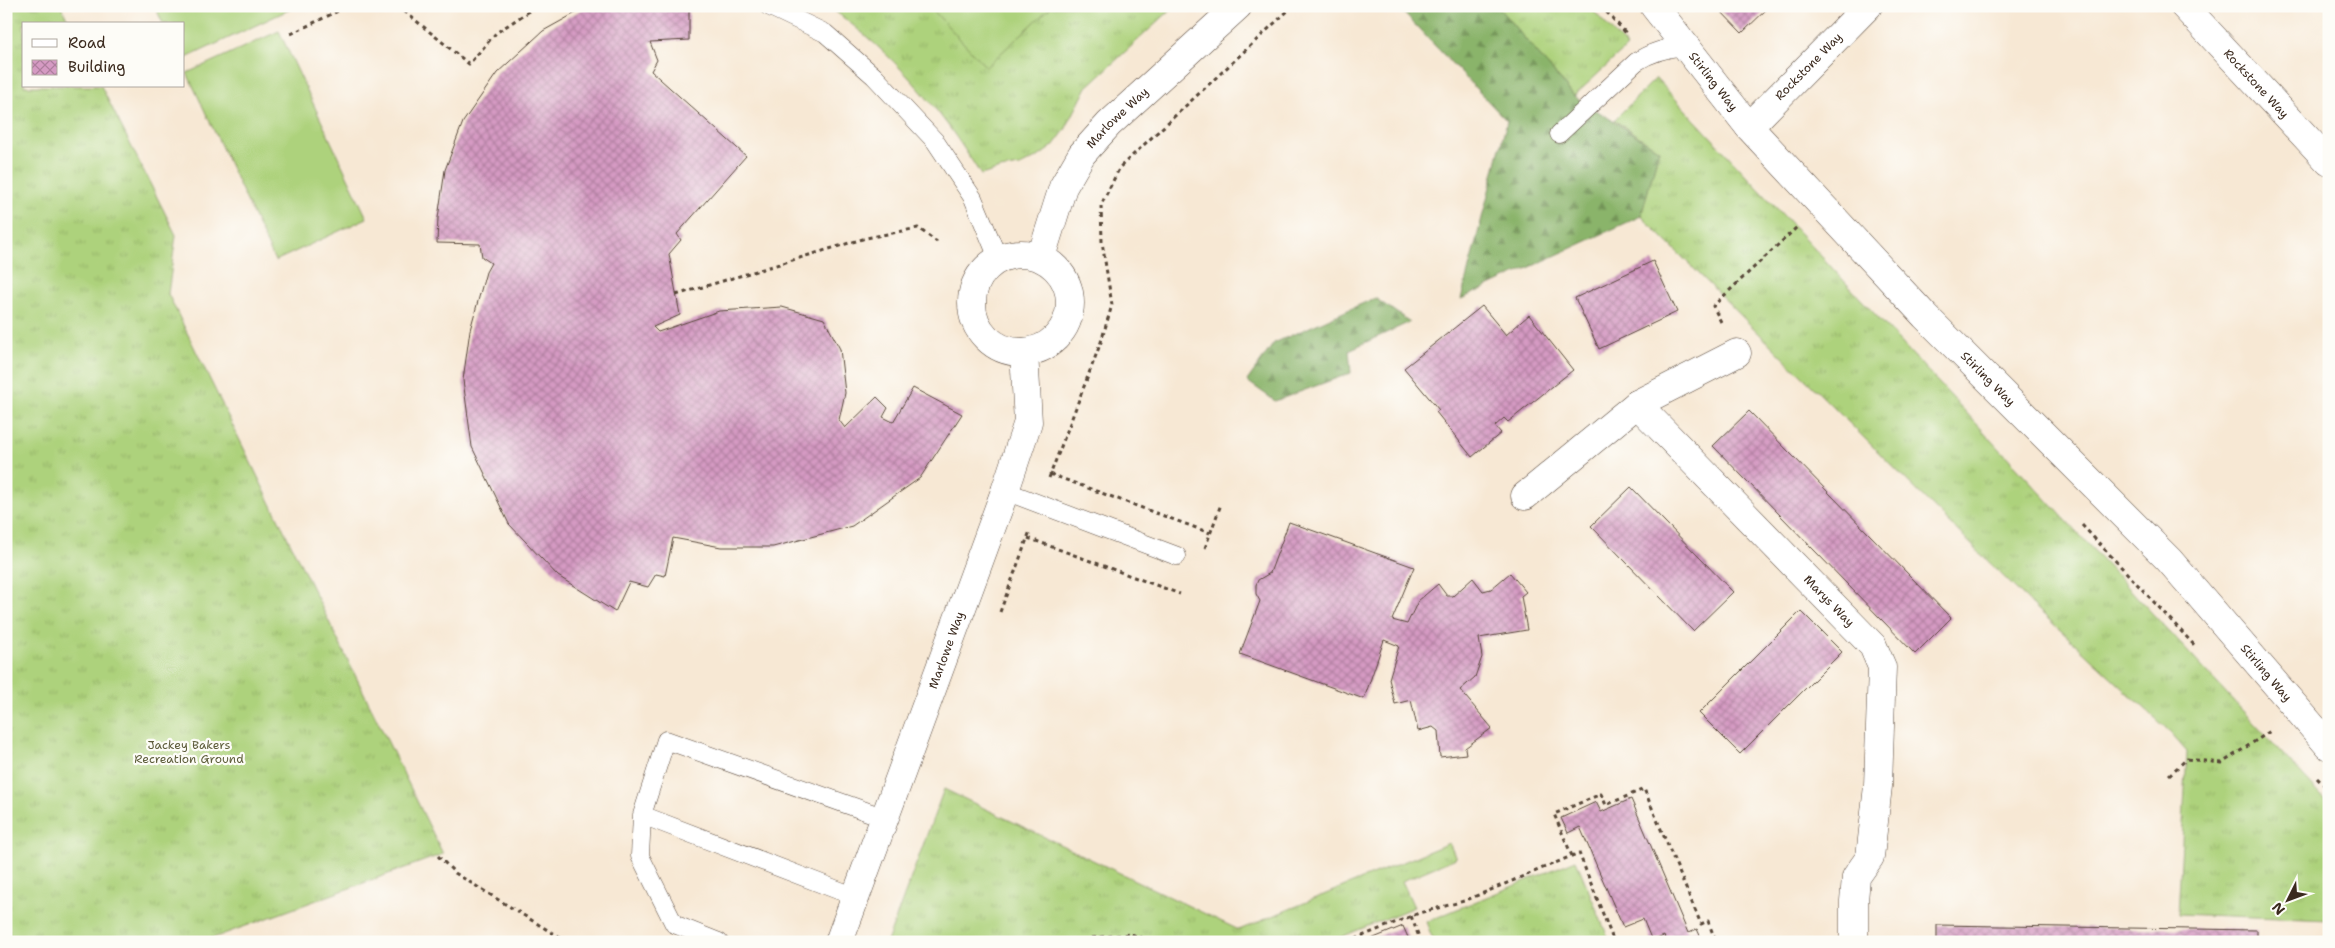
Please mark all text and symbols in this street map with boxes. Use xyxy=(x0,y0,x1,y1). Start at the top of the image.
legend xyxy=(22,22,185,88)
street label: Rockstone Way xyxy=(1772,29,1846,104)
text: Road xyxy=(68,33,106,53)
street label: Rockstone Way xyxy=(2220,46,2292,122)
street label: Stirling Way xyxy=(1685,49,1742,114)
text: Building xyxy=(68,57,125,77)
street label: Marlowe Way xyxy=(1083,84,1152,152)
street label: Stirling Way xyxy=(1957,348,2019,410)
street label: Marys Way xyxy=(1800,572,1858,630)
street label: Marlowe Way xyxy=(925,609,968,691)
street label: Stirling Way xyxy=(2237,641,2295,705)
park label: Jackey Bakers Recreation Ground xyxy=(134,737,244,767)
north arrow xyxy=(2262,876,2312,926)
text: N xyxy=(2268,899,2289,919)

